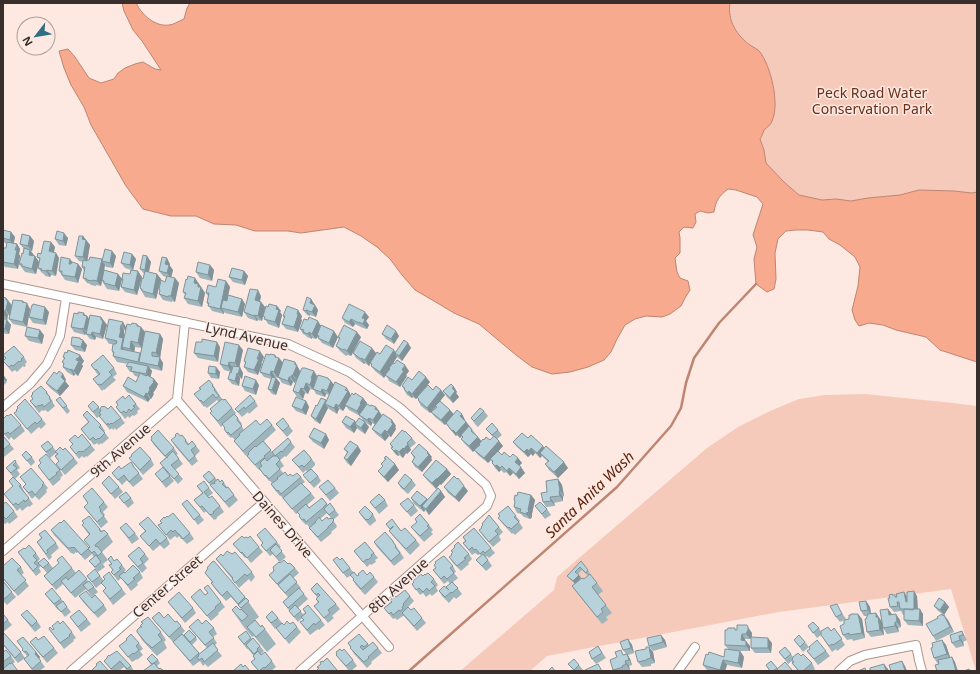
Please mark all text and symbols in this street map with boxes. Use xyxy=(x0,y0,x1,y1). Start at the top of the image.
north arrow xyxy=(16,16,56,56)
text: N xyxy=(18,34,36,49)
park label: Peck Road Water Conservation Park xyxy=(812,83,933,118)
street label: Lynd Avenue xyxy=(204,317,290,355)
street label: 9th Avenue xyxy=(86,418,154,482)
water label: Santa Anita Wash xyxy=(540,446,638,542)
street label: Daines Drive xyxy=(249,486,318,562)
street label: Center Street xyxy=(128,550,206,622)
street label: 8th Avenue xyxy=(364,553,432,617)

